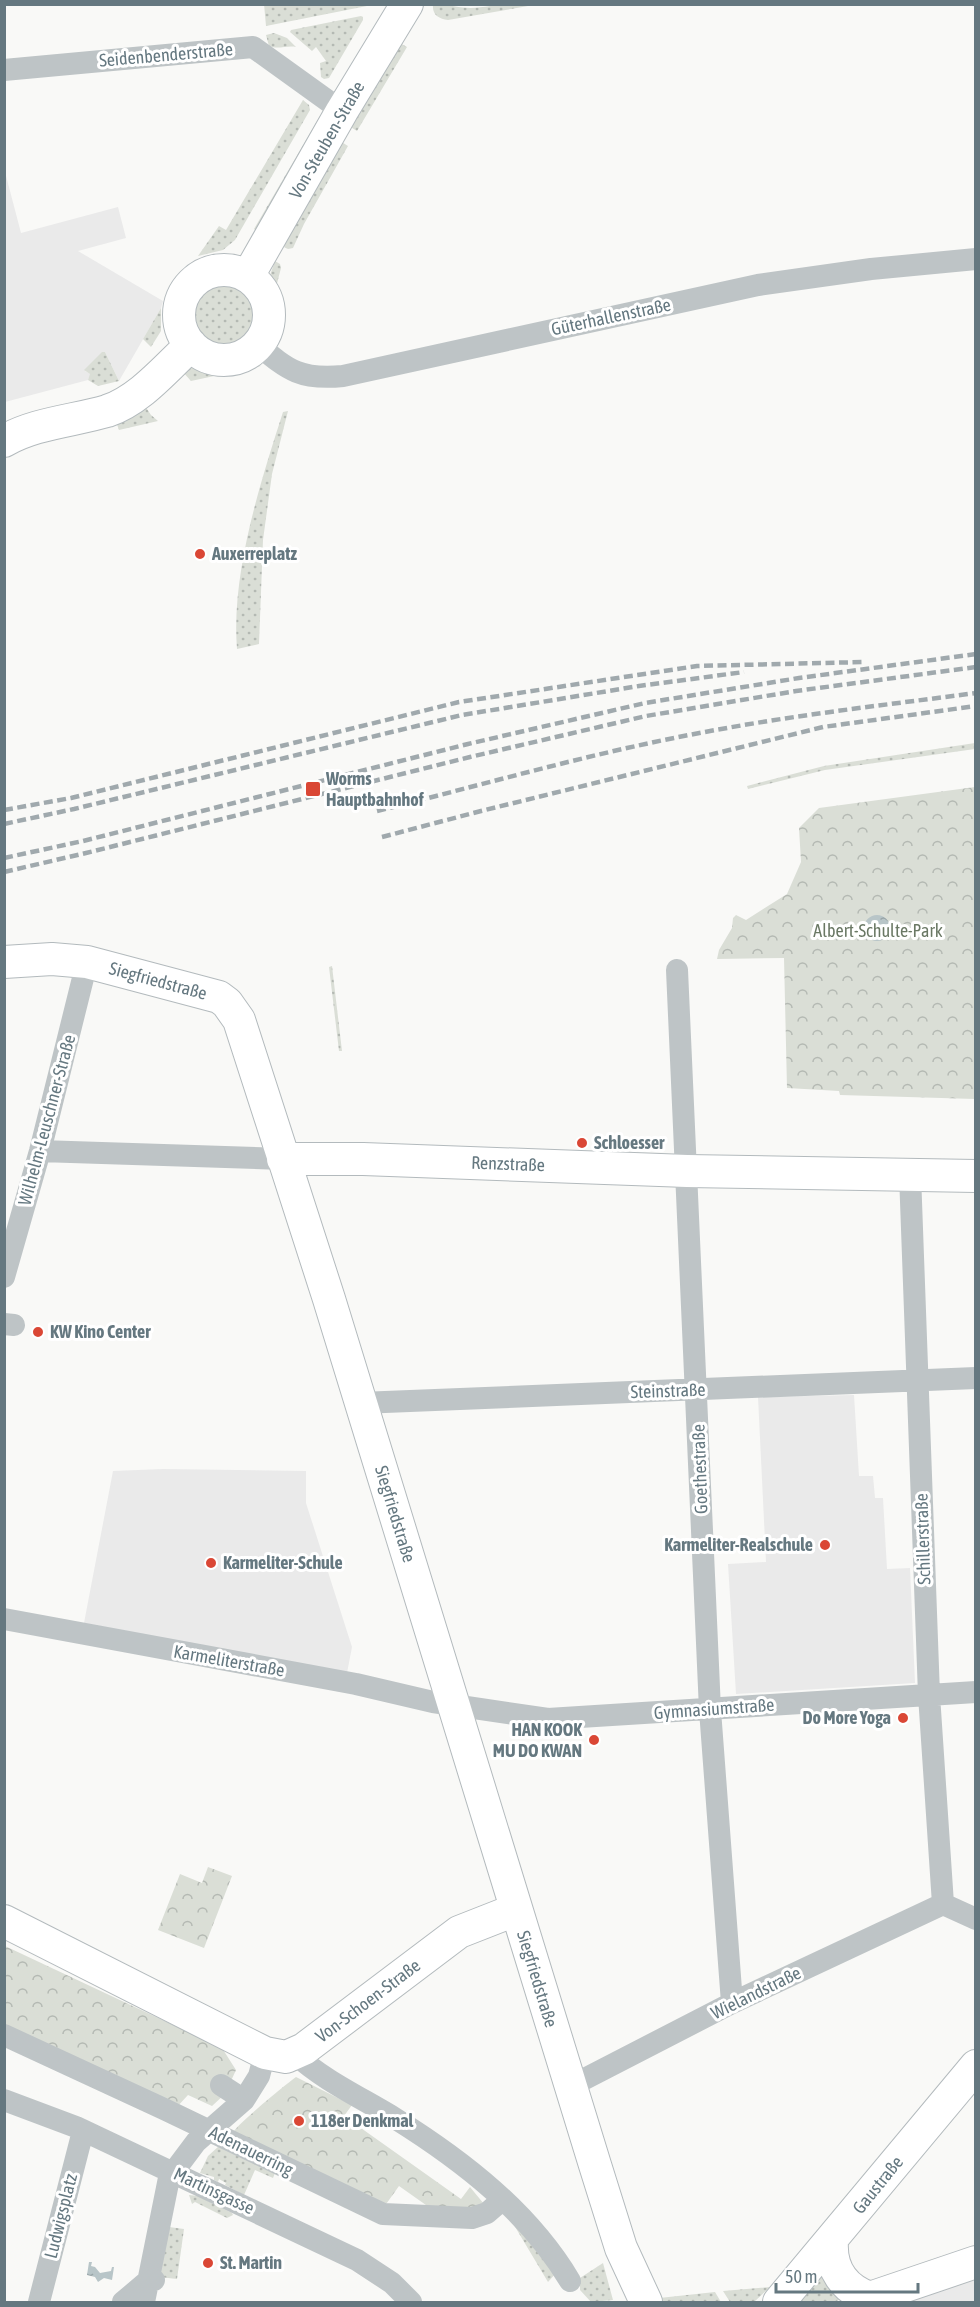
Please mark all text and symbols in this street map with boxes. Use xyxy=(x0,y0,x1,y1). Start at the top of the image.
street label: Seidenbenderstraße xyxy=(98,38,234,71)
street label: Von-Steuben-Straße xyxy=(284,77,369,202)
street label: Güterhallenstraße xyxy=(549,294,673,339)
place label: Auxerreplatz xyxy=(211,543,297,564)
marker: Auxerreplatz xyxy=(193,547,207,561)
place label: Worms Hauptbahnhof xyxy=(325,768,425,810)
marker: Worms Hauptbahnhof xyxy=(304,780,322,798)
park label: Albert-Schulte-Park xyxy=(813,920,943,941)
street label: Siegfriedstraße xyxy=(107,957,209,1004)
street label: Wilhelm-Leuschner-Straße xyxy=(14,1032,79,1208)
place label: Schloesser xyxy=(594,1132,665,1153)
marker: Schloesser xyxy=(575,1136,589,1150)
street label: Renzstraße xyxy=(471,1152,545,1175)
place label: KW Kino Center xyxy=(50,1321,151,1342)
marker: KW Kino Center xyxy=(31,1325,45,1339)
street label: Steinstraße xyxy=(630,1379,706,1402)
street label: Goethestraße xyxy=(687,1424,712,1514)
street label: Siegfriedstraße xyxy=(371,1463,420,1565)
street label: Schillerstraße xyxy=(910,1493,935,1585)
place label: Karmeliter-Realschule xyxy=(664,1534,813,1555)
marker: Karmeliter-Realschule xyxy=(818,1538,832,1552)
place label: Karmeliter-Schule xyxy=(223,1552,343,1573)
marker: Karmeliter-Schule xyxy=(204,1556,218,1570)
street label: Karmeliterstraße xyxy=(172,1640,286,1681)
street label: Gymnasiumstraße xyxy=(653,1694,775,1723)
place label: Do More Yoga xyxy=(802,1707,891,1728)
marker: Do More Yoga xyxy=(896,1711,910,1725)
place label: HAN KOOK MU DO KWAN xyxy=(493,1719,582,1761)
marker: HAN KOOK MU DO KWAN xyxy=(587,1733,601,1747)
street label: Siegfriedstraße xyxy=(513,1928,562,2030)
street label: Von-Schoen-Straße xyxy=(311,1954,424,2047)
street label: Wielandstraße xyxy=(707,1962,804,2023)
place label: 118er Denkmal xyxy=(311,2110,414,2131)
marker: 118er Denkmal xyxy=(292,2114,306,2128)
street label: Adenauerring xyxy=(206,2121,297,2180)
street label: Gaustraße xyxy=(848,2152,907,2218)
street label: Martinsgasse xyxy=(171,2163,258,2218)
street label: Ludwigsplatz xyxy=(40,2171,81,2260)
place label: St. Martin xyxy=(220,2252,282,2273)
marker: St. Martin xyxy=(201,2256,215,2270)
scale bar xyxy=(776,2256,918,2294)
text: 50 m xyxy=(785,2266,817,2287)

